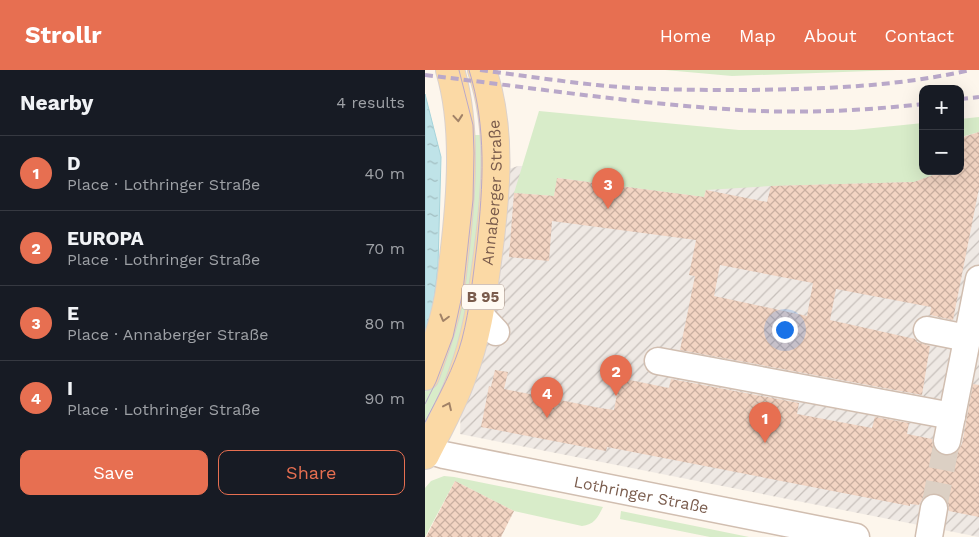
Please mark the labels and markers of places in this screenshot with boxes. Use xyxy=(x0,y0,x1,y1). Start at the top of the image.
pin: 3 xyxy=(592,168,624,209)
pin: 2 xyxy=(600,355,632,396)
pin: 4 xyxy=(531,377,563,418)
pin: 1 xyxy=(749,402,781,443)

